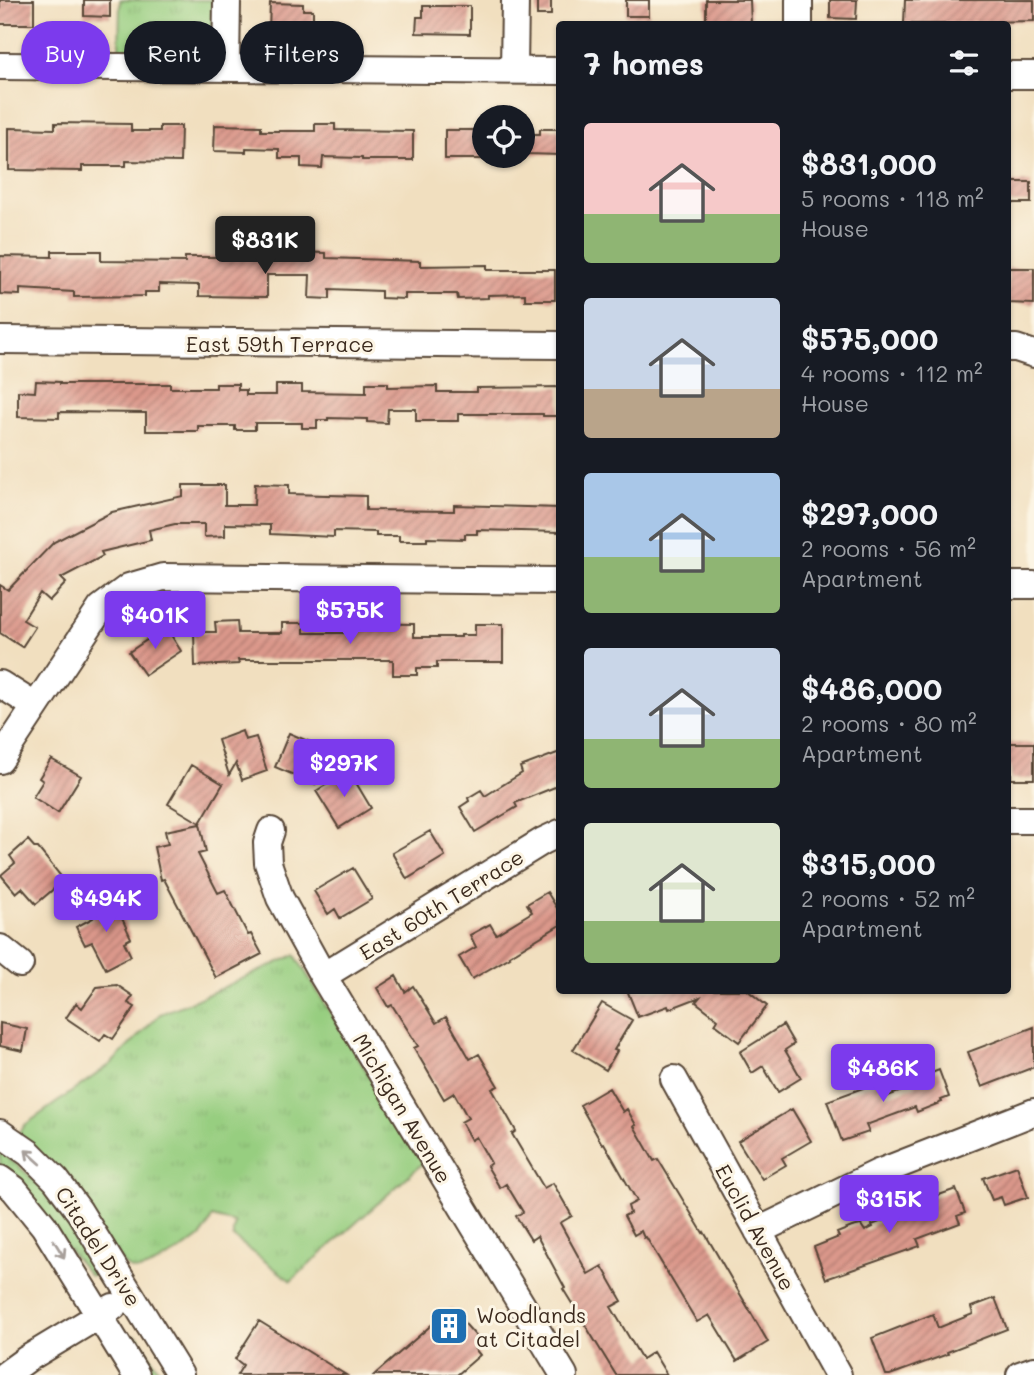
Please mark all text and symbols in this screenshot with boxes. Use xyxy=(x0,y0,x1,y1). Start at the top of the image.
chip: Buy xyxy=(21,21,110,84)
chip: Rent xyxy=(124,21,226,84)
chip: Filters xyxy=(240,21,364,84)
text: 7 homes xyxy=(584,43,704,83)
icon: filters xyxy=(945,44,983,82)
map controls xyxy=(472,105,535,168)
button: locate xyxy=(472,105,535,168)
text: $831,000 xyxy=(801,143,937,183)
icon: home xyxy=(640,151,724,235)
text: 5 rooms · 118 m² xyxy=(801,183,984,213)
text: House xyxy=(801,213,869,243)
pin: $831K xyxy=(216,216,314,276)
text: $831K xyxy=(231,224,299,254)
text: $575,000 xyxy=(801,318,938,358)
icon: home xyxy=(640,326,724,410)
street label: East 59th Terrace xyxy=(186,330,374,357)
text: 4 rooms · 112 m² xyxy=(801,358,983,388)
text: House xyxy=(801,388,869,418)
text: $297,000 xyxy=(801,493,938,533)
icon: home xyxy=(640,501,724,585)
text: 2 rooms · 56 m² xyxy=(801,533,976,563)
text: Apartment xyxy=(801,563,923,593)
pin: $575K xyxy=(301,586,399,646)
pin: $401K xyxy=(106,592,204,651)
text: $575K xyxy=(315,594,385,624)
text: $401K xyxy=(121,599,189,629)
text: $486,000 xyxy=(801,668,942,708)
icon: home xyxy=(640,676,724,760)
text: 2 rooms · 80 m² xyxy=(801,708,977,738)
text: Apartment xyxy=(801,738,923,768)
pin: $297K xyxy=(295,740,393,799)
text: $297K xyxy=(310,747,378,777)
street label: East 60th Terrace xyxy=(354,842,528,966)
text: $315,000 xyxy=(801,843,935,883)
icon: home xyxy=(640,851,724,935)
pin: $494K xyxy=(57,874,155,934)
text: $494K xyxy=(70,882,142,912)
text: 2 rooms · 52 m² xyxy=(801,883,975,913)
text: Apartment xyxy=(801,913,923,943)
street label: Michigan Avenue xyxy=(348,1028,458,1188)
pin: $486K xyxy=(834,1044,932,1104)
text: $486K xyxy=(847,1052,919,1082)
one-way arrow xyxy=(24,1149,42,1165)
street label: Euclid Avenue xyxy=(710,1159,802,1295)
pin: $315K xyxy=(840,1176,938,1235)
street label: Citadel Drive xyxy=(50,1181,148,1311)
text: $315K xyxy=(856,1183,922,1213)
one-way arrow xyxy=(52,1239,66,1259)
place label: Woodlands at Citadel xyxy=(476,1301,586,1352)
building icon: Woodlands at Citadel xyxy=(428,1305,470,1347)

